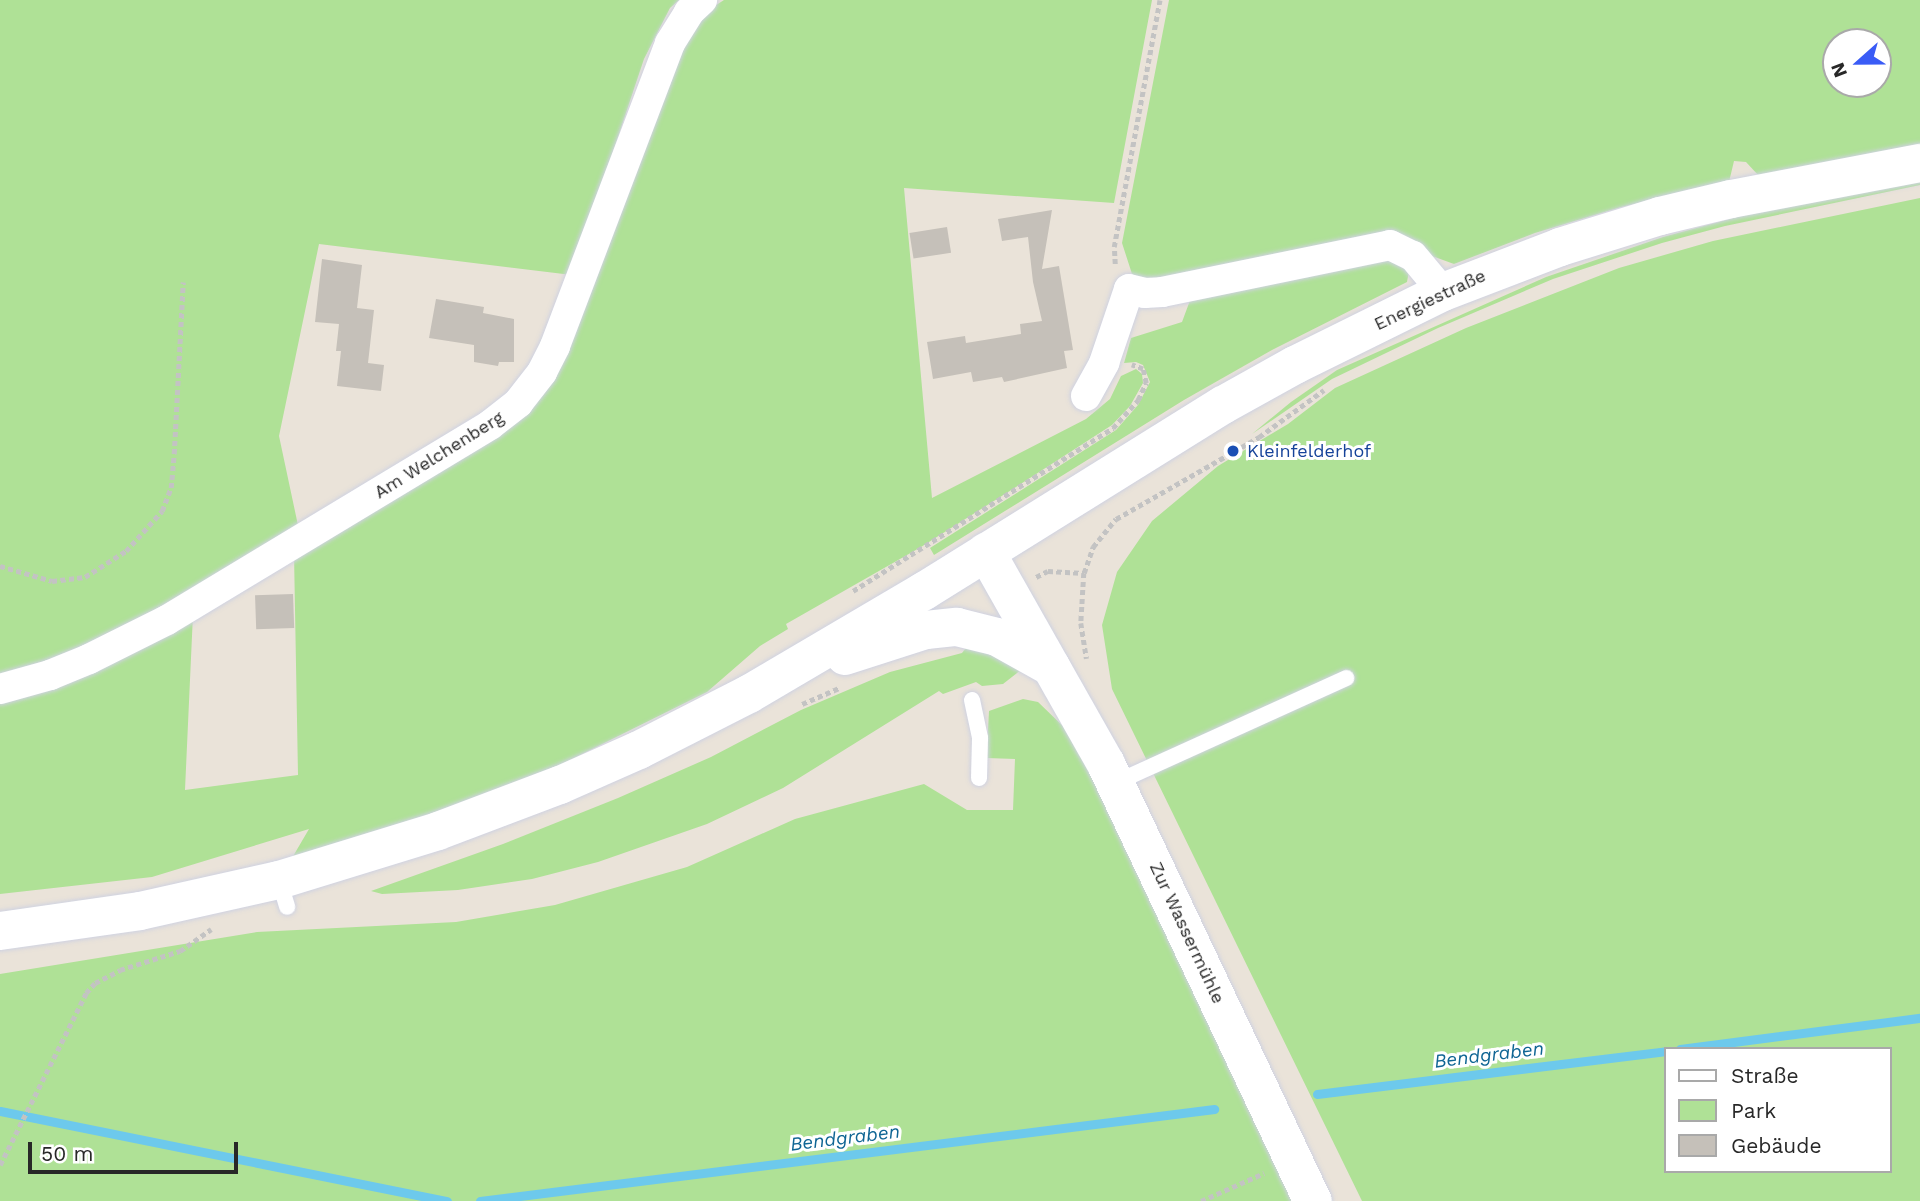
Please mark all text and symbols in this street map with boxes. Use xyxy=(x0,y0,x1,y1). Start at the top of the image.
north arrow xyxy=(1822,28,1892,98)
text: N xyxy=(1826,59,1852,81)
street label: Energiestraße xyxy=(1371,265,1489,335)
street label: Am Welchenberg xyxy=(370,406,508,504)
place label: Kleinfelderhof xyxy=(1247,440,1371,462)
marker: Kleinfelderhof xyxy=(1225,443,1241,459)
street label: Zur Wassermühle xyxy=(1145,858,1229,1008)
water label: Bendgraben xyxy=(1433,1037,1545,1073)
legend xyxy=(1664,1047,1892,1173)
text: Straße xyxy=(1731,1063,1799,1088)
text: Park xyxy=(1731,1098,1776,1123)
water label: Bendgraben xyxy=(789,1120,901,1156)
scale bar xyxy=(32,1128,242,1172)
text: Gebäude xyxy=(1731,1133,1822,1158)
text: 50 m xyxy=(41,1141,93,1166)

